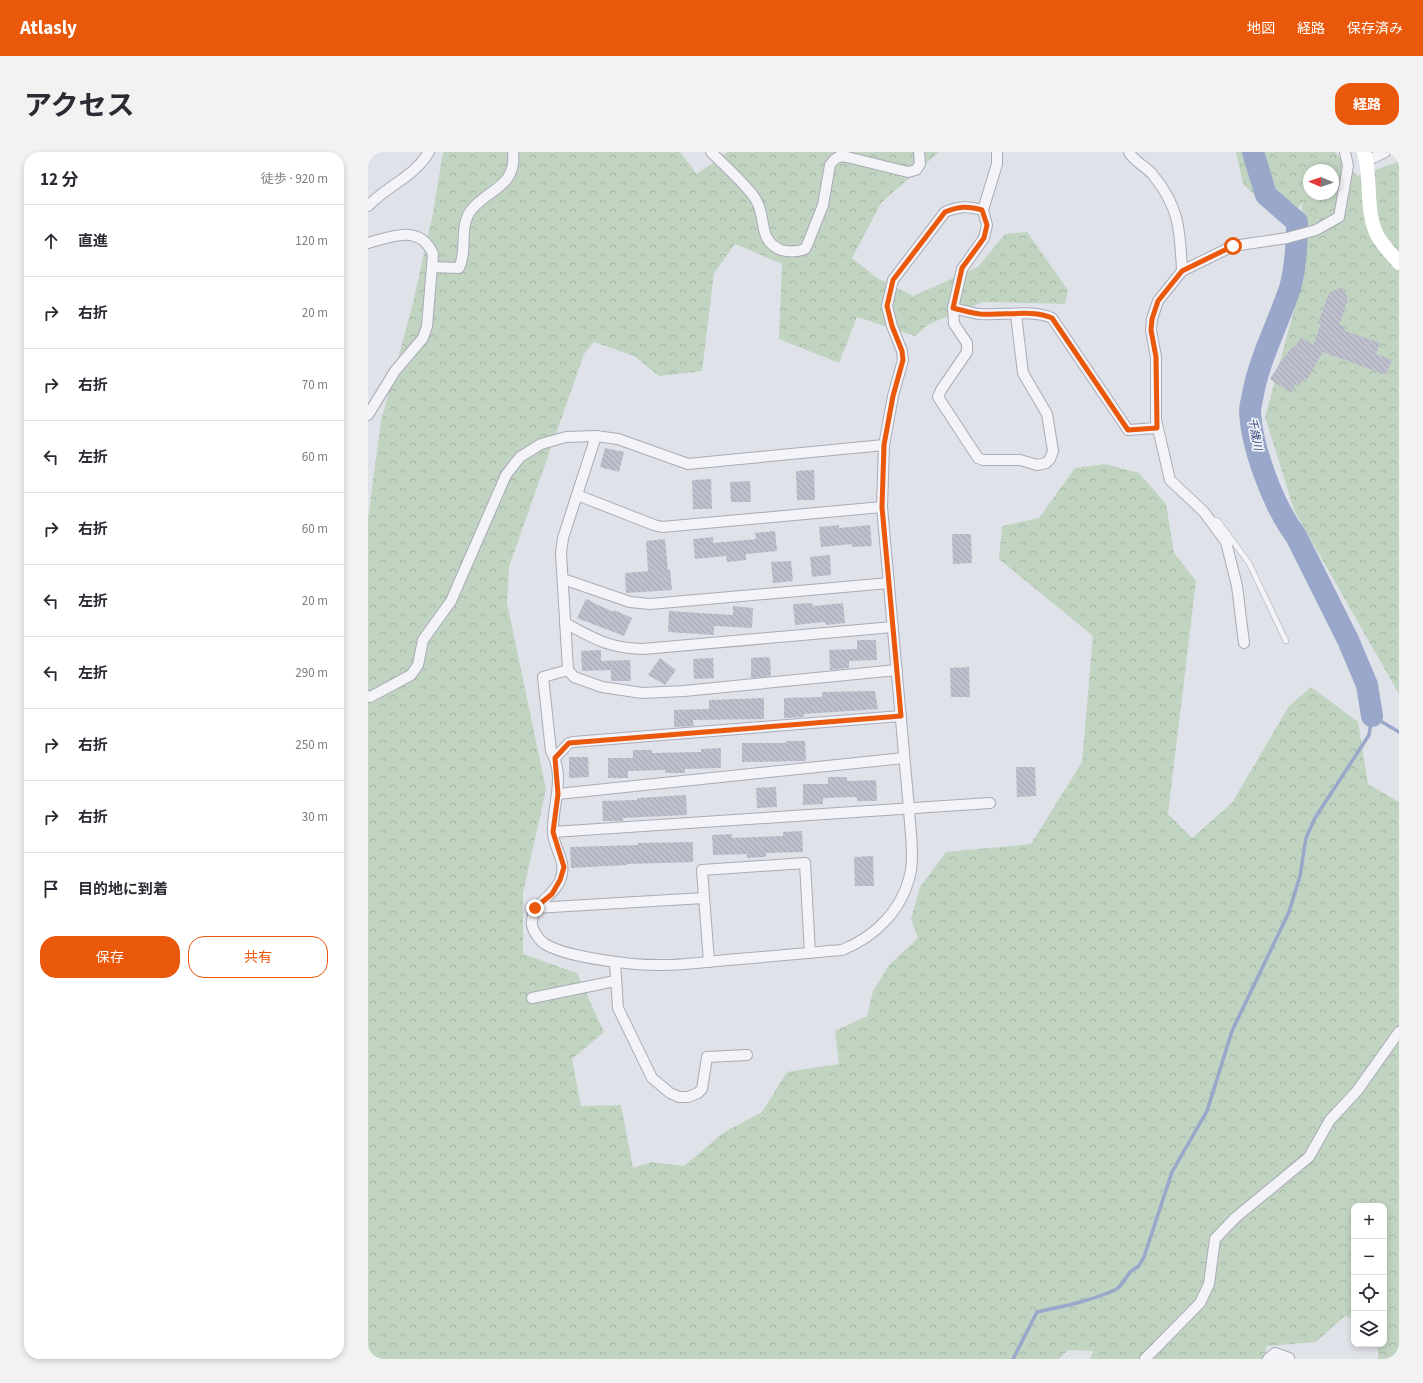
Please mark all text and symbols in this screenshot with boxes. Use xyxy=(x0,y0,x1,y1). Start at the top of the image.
text: Atlasly xyxy=(20,15,77,42)
text: 地図 xyxy=(1247,19,1275,39)
text: 経路 xyxy=(1297,19,1325,39)
text: 保存済み xyxy=(1347,19,1403,39)
button: 経路 xyxy=(1335,83,1399,125)
text: アクセス xyxy=(24,86,135,126)
north arrow xyxy=(1303,164,1339,200)
text: 12 分 xyxy=(40,168,78,192)
text: 徒歩 · 920 m xyxy=(261,170,328,188)
icon: ahead xyxy=(40,230,62,252)
text: 直進 xyxy=(78,231,108,252)
text: 120 m xyxy=(295,232,328,250)
route start xyxy=(1224,237,1242,255)
icon: right xyxy=(40,302,62,324)
text: 右折 xyxy=(78,303,108,324)
text: 20 m xyxy=(302,304,328,322)
icon: right xyxy=(40,374,62,396)
text: 右折 xyxy=(78,375,108,396)
text: 70 m xyxy=(302,376,328,394)
water label: 千歳川 xyxy=(1244,416,1266,453)
icon: left xyxy=(40,446,62,468)
text: 左折 xyxy=(78,447,108,468)
text: 60 m xyxy=(302,448,328,466)
icon: right xyxy=(40,518,62,540)
text: 右折 xyxy=(78,519,108,540)
text: 60 m xyxy=(302,520,328,538)
icon: left xyxy=(40,590,62,612)
text: 左折 xyxy=(78,591,108,612)
text: 20 m xyxy=(302,592,328,610)
icon: left xyxy=(40,662,62,684)
text: 左折 xyxy=(78,663,108,684)
text: 290 m xyxy=(295,664,328,682)
icon: right xyxy=(40,734,62,756)
text: 右折 xyxy=(78,735,108,756)
text: 250 m xyxy=(295,736,328,754)
icon: right xyxy=(40,806,62,828)
text: 右折 xyxy=(78,807,108,828)
text: 30 m xyxy=(302,808,328,826)
icon: arrive xyxy=(40,878,62,900)
text: 目的地に到着 xyxy=(78,879,168,900)
route end xyxy=(526,899,544,917)
button: 保存 xyxy=(40,936,180,978)
button: 共有 xyxy=(188,936,328,978)
map controls xyxy=(1351,1203,1387,1347)
button: + xyxy=(1351,1203,1387,1239)
button: − xyxy=(1351,1239,1387,1275)
button: locate xyxy=(1351,1275,1387,1311)
button: layers xyxy=(1351,1311,1387,1347)

